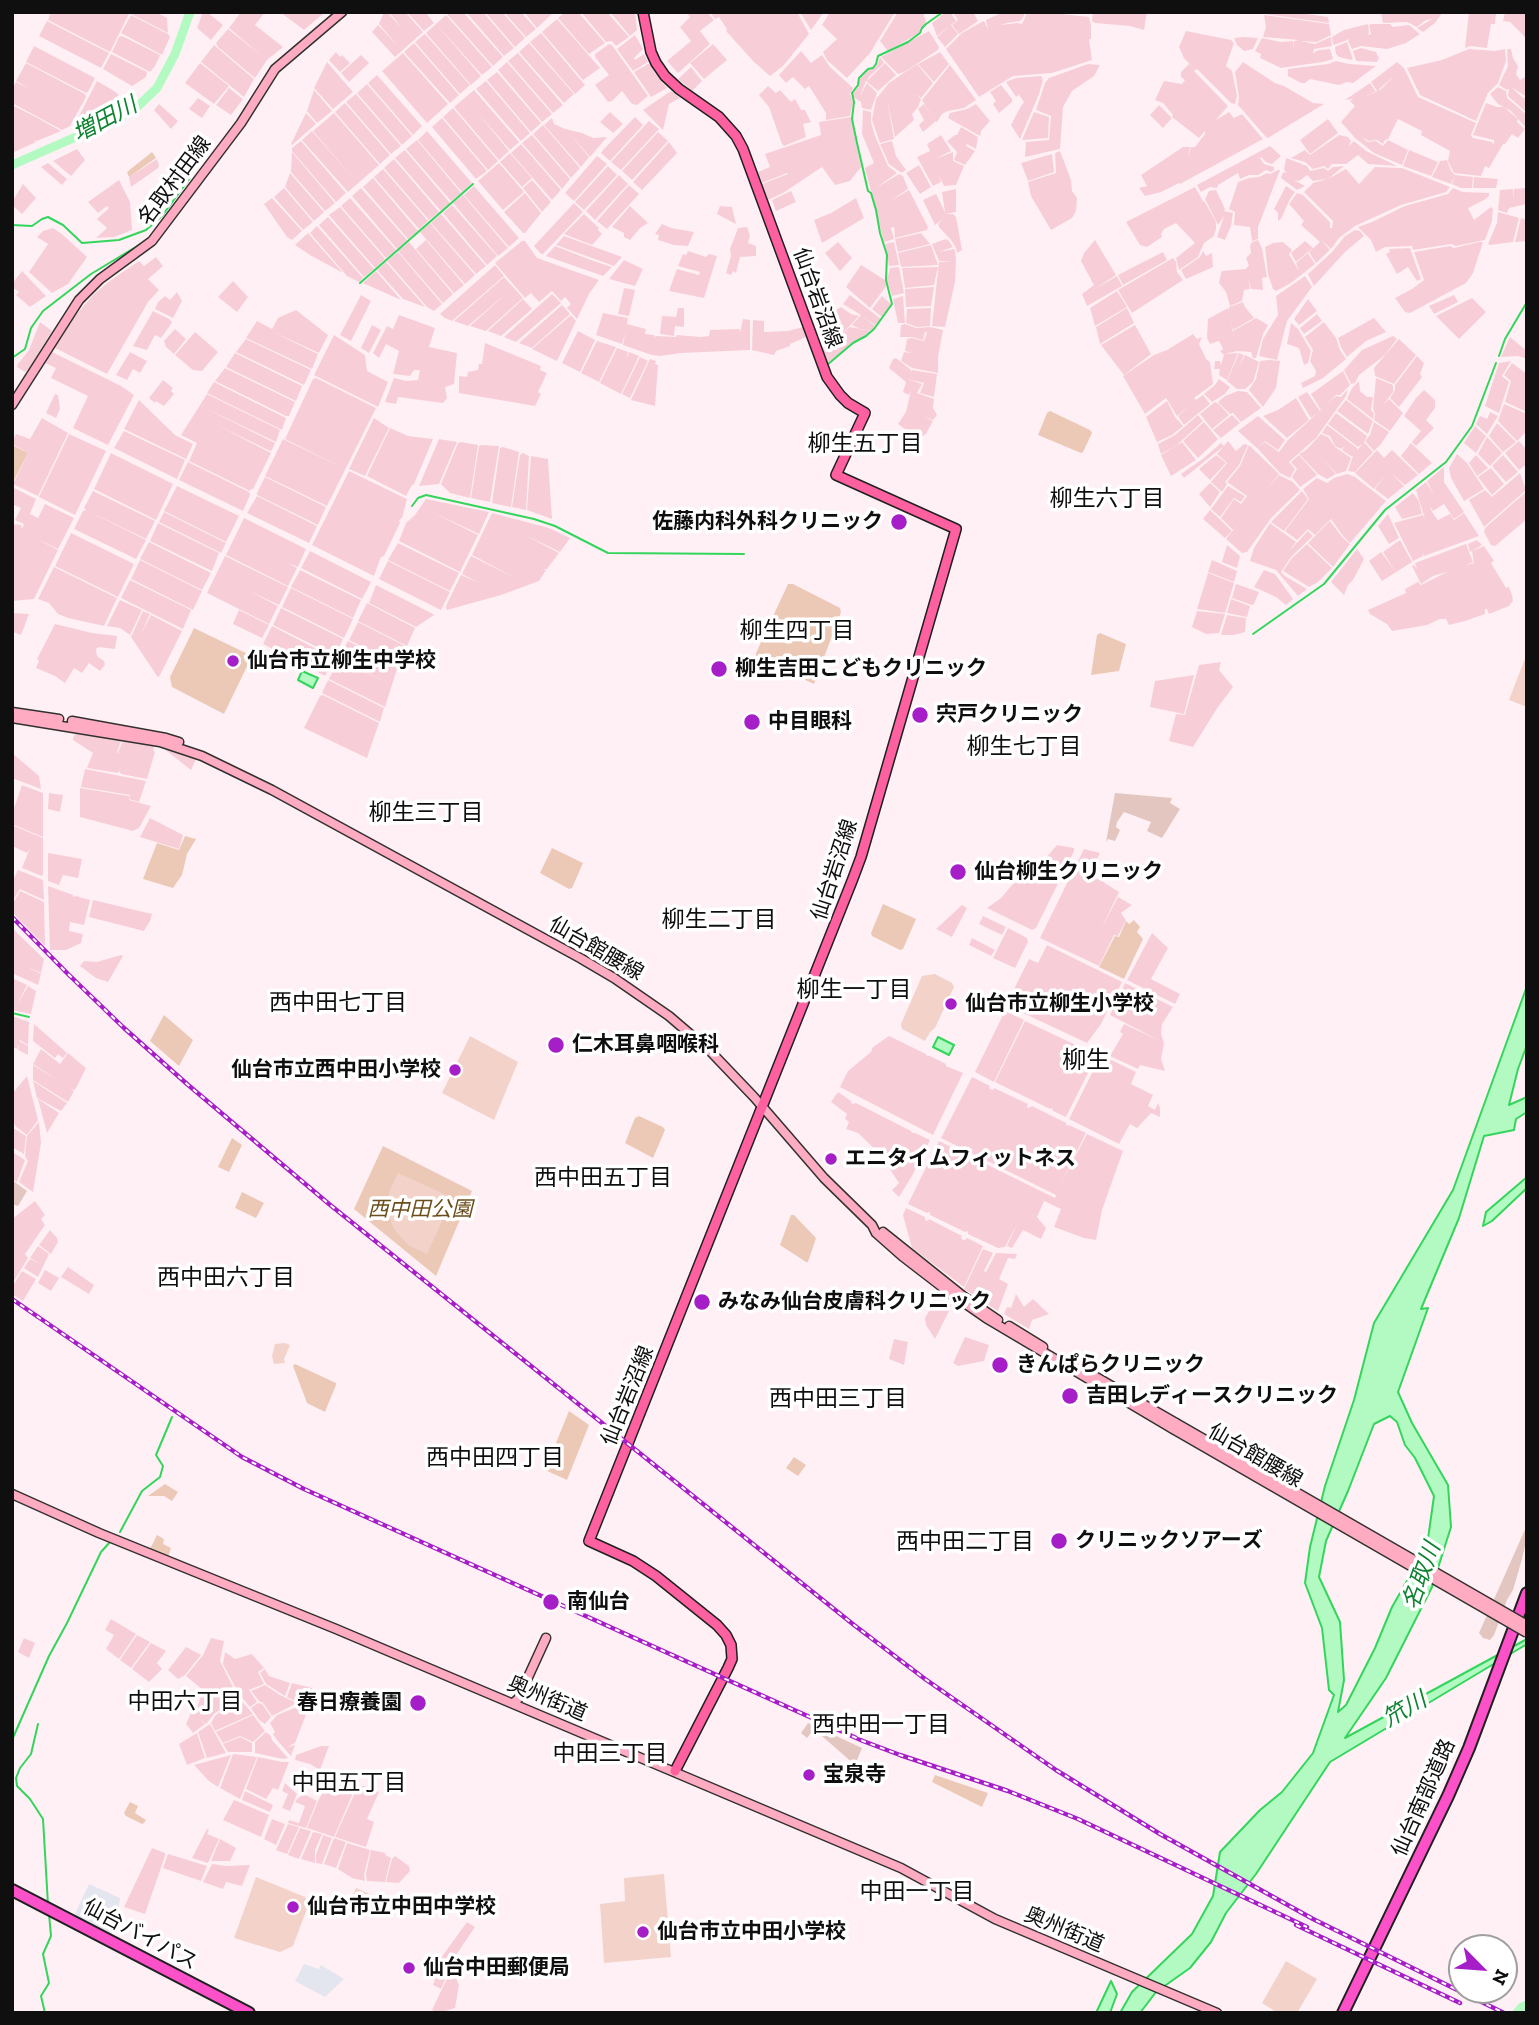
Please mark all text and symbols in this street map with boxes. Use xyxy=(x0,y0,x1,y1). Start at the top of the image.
water label: 増田川 xyxy=(68,92,142,148)
street label: 名取村田線 xyxy=(133,131,217,231)
street label: 仙台岩沼線 xyxy=(787,244,847,352)
district label: 柳生五丁目 xyxy=(808,430,922,458)
district label: 柳生六丁目 xyxy=(1050,485,1164,513)
place label: 佐藤内科外科クリニック xyxy=(652,509,883,535)
marker: 佐藤内科外科クリニック xyxy=(889,512,909,532)
district label: 柳生四丁目 xyxy=(740,617,854,645)
place label: 仙台市立柳生中学校 xyxy=(247,648,436,674)
marker: 仙台市立柳生中学校 xyxy=(225,653,241,669)
place label: 柳生吉田こどもクリニック xyxy=(735,656,987,682)
marker: 柳生吉田こどもクリニック xyxy=(709,659,729,679)
place label: 宍戸クリニック xyxy=(936,702,1083,728)
marker: 宍戸クリニック xyxy=(910,705,930,725)
place label: 中目眼科 xyxy=(768,709,852,735)
marker: 中目眼科 xyxy=(742,712,762,732)
district label: 柳生七丁目 xyxy=(967,733,1081,761)
district label: 柳生三丁目 xyxy=(369,799,483,827)
street label: 仙台岩沼線 xyxy=(807,816,863,924)
place label: 仙台柳生クリニック xyxy=(974,859,1163,885)
marker: 仙台柳生クリニック xyxy=(948,862,968,882)
district label: 柳生二丁目 xyxy=(662,906,776,934)
street label: 仙台館腰線 xyxy=(544,912,648,986)
district label: 柳生一丁目 xyxy=(797,976,911,1004)
district label: 西中田七丁目 xyxy=(269,989,407,1017)
place label: 仙台市立柳生小学校 xyxy=(965,991,1154,1017)
marker: 仙台市立柳生小学校 xyxy=(943,996,959,1012)
place label: 仁木耳鼻咽喉科 xyxy=(572,1032,719,1058)
marker: 仁木耳鼻咽喉科 xyxy=(546,1035,566,1055)
district label: 柳生 xyxy=(1062,1047,1110,1075)
place label: 仙台市立西中田小学校 xyxy=(231,1057,441,1083)
marker: 仙台市立西中田小学校 xyxy=(447,1062,463,1078)
place label: エニタイムフィットネス xyxy=(845,1146,1076,1172)
marker: エニタイムフィットネス xyxy=(823,1151,839,1167)
district label: 西中田五丁目 xyxy=(534,1164,672,1192)
park label: 西中田公園 xyxy=(368,1197,472,1223)
district label: 西中田六丁目 xyxy=(157,1264,295,1292)
place label: みなみ仙台皮膚科クリニック xyxy=(718,1289,991,1315)
marker: みなみ仙台皮膚科クリニック xyxy=(692,1292,712,1312)
street label: 仙台岩沼線 xyxy=(597,1343,659,1449)
place label: きんぱらクリニック xyxy=(1016,1352,1205,1378)
marker: きんぱらクリニック xyxy=(990,1355,1010,1375)
place label: 吉田レディースクリニック xyxy=(1086,1383,1338,1409)
district label: 西中田三丁目 xyxy=(769,1385,907,1413)
marker: 吉田レディースクリニック xyxy=(1060,1386,1080,1406)
street label: 仙台館腰線 xyxy=(1203,1419,1307,1493)
district label: 西中田四丁目 xyxy=(426,1444,564,1472)
district label: 西中田二丁目 xyxy=(896,1528,1034,1556)
place label: クリニックソアーズ xyxy=(1075,1528,1263,1554)
marker: クリニックソアーズ xyxy=(1049,1531,1069,1551)
water label: 名取川 xyxy=(1397,1539,1447,1613)
place label: 南仙台 xyxy=(567,1589,630,1615)
marker: 南仙台 xyxy=(541,1592,561,1612)
street label: 奥州街道 xyxy=(503,1671,591,1727)
water label: 笊川 xyxy=(1378,1687,1432,1733)
district label: 中田六丁目 xyxy=(128,1688,242,1716)
place label: 春日療養園 xyxy=(297,1690,402,1716)
marker: 春日療養園 xyxy=(408,1693,428,1713)
district label: 西中田一丁目 xyxy=(812,1711,950,1739)
street label: 仙台南部道路 xyxy=(1387,1735,1461,1861)
district label: 中田三丁目 xyxy=(553,1740,667,1768)
place label: 宝泉寺 xyxy=(823,1762,886,1788)
marker: 宝泉寺 xyxy=(801,1767,817,1783)
district label: 中田五丁目 xyxy=(292,1769,406,1797)
district label: 中田一丁目 xyxy=(860,1878,974,1906)
street label: 仙台バイパス xyxy=(78,1894,202,1976)
place label: 仙台市立中田中学校 xyxy=(307,1894,496,1920)
marker: 仙台市立中田中学校 xyxy=(285,1899,301,1915)
street label: 奥州街道 xyxy=(1020,1902,1108,1958)
place label: 仙台市立中田小学校 xyxy=(657,1919,846,1945)
marker: 仙台市立中田小学校 xyxy=(635,1924,651,1940)
north arrow xyxy=(1448,1934,1518,2004)
place label: 仙台中田郵便局 xyxy=(423,1955,570,1981)
marker: 仙台中田郵便局 xyxy=(401,1960,417,1976)
text: N xyxy=(1487,1966,1514,1989)

